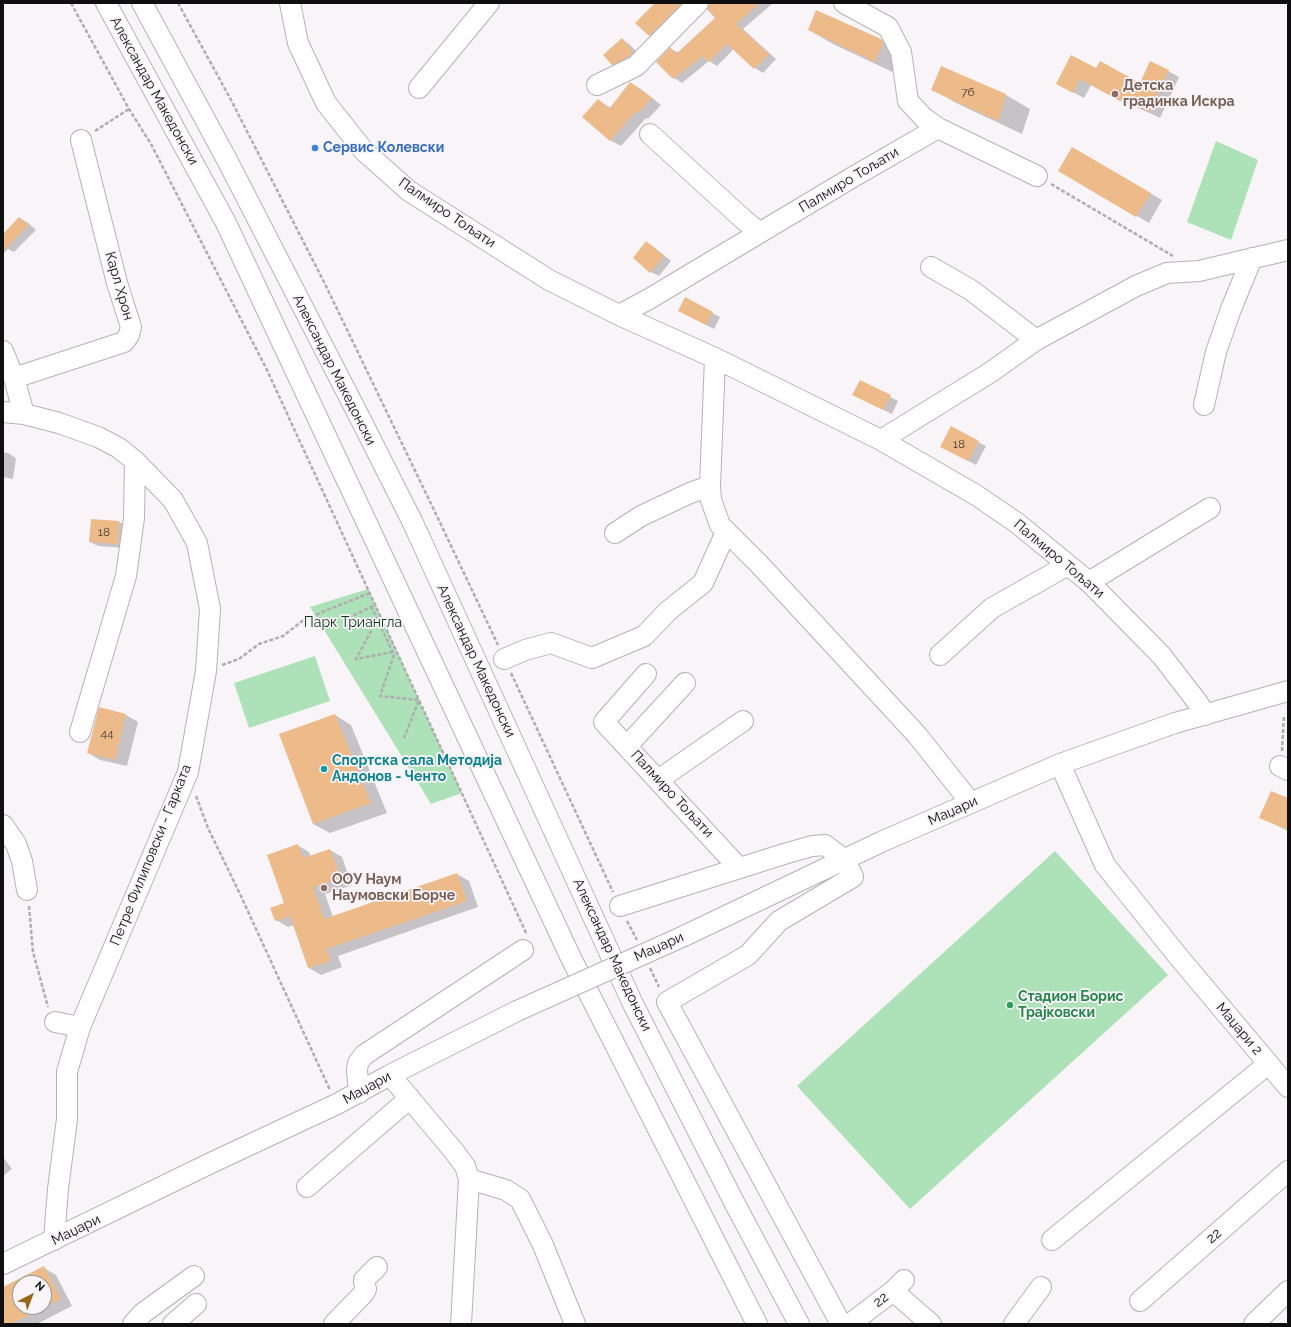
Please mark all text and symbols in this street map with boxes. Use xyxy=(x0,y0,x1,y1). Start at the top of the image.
street label: Александар Македонски xyxy=(106,14,202,168)
place label: Детска градинка Искра xyxy=(1123,78,1235,110)
house number: 76 xyxy=(961,85,975,99)
marker: Детска градинка Искра xyxy=(1110,89,1120,99)
place label: Сервис Колевски xyxy=(323,140,444,156)
marker: Сервис Колевски xyxy=(310,143,320,153)
street label: Палмиро Тољати xyxy=(796,144,902,216)
street label: Палмиро Тољати xyxy=(395,174,499,252)
street label: Карл Хрон xyxy=(101,250,137,322)
street label: Александар Македонски xyxy=(289,292,379,448)
house number: 18 xyxy=(953,437,965,451)
street label: Палмиро Тољати xyxy=(1010,516,1108,602)
house number: 18 xyxy=(98,525,110,539)
street label: Александар Македонски xyxy=(433,582,519,740)
park label: Парк Триангла xyxy=(304,615,402,631)
house number: 44 xyxy=(100,726,114,740)
street label: Палмиро Тољати xyxy=(627,747,717,841)
place label: Спортска сала Методија Андонов - Ченто xyxy=(332,753,502,786)
street label: Петре Филиповски - Гарката xyxy=(107,762,195,948)
marker: Спортска сала Методија Андонов - Ченто xyxy=(319,764,329,774)
street label: Маџари xyxy=(926,793,980,829)
place label: ООУ Наум Наумовски Борче xyxy=(332,872,455,904)
street label: Александар Македонски xyxy=(569,876,655,1034)
marker: ООУ Наум Наумовски Борче xyxy=(319,883,329,893)
street label: Маџари xyxy=(632,929,686,965)
place label: Стадион Борис Трајковски xyxy=(1018,989,1123,1022)
street label: Маџари 2 xyxy=(1212,999,1266,1059)
marker: Стадион Борис Трајковски xyxy=(1005,1000,1015,1010)
street label: Маџари xyxy=(340,1068,394,1108)
street label: Маџари xyxy=(49,1211,103,1249)
street label: 22 xyxy=(1203,1225,1225,1247)
north arrow xyxy=(12,1275,52,1315)
text: N xyxy=(32,1279,47,1294)
street label: 22 xyxy=(870,1289,892,1311)

